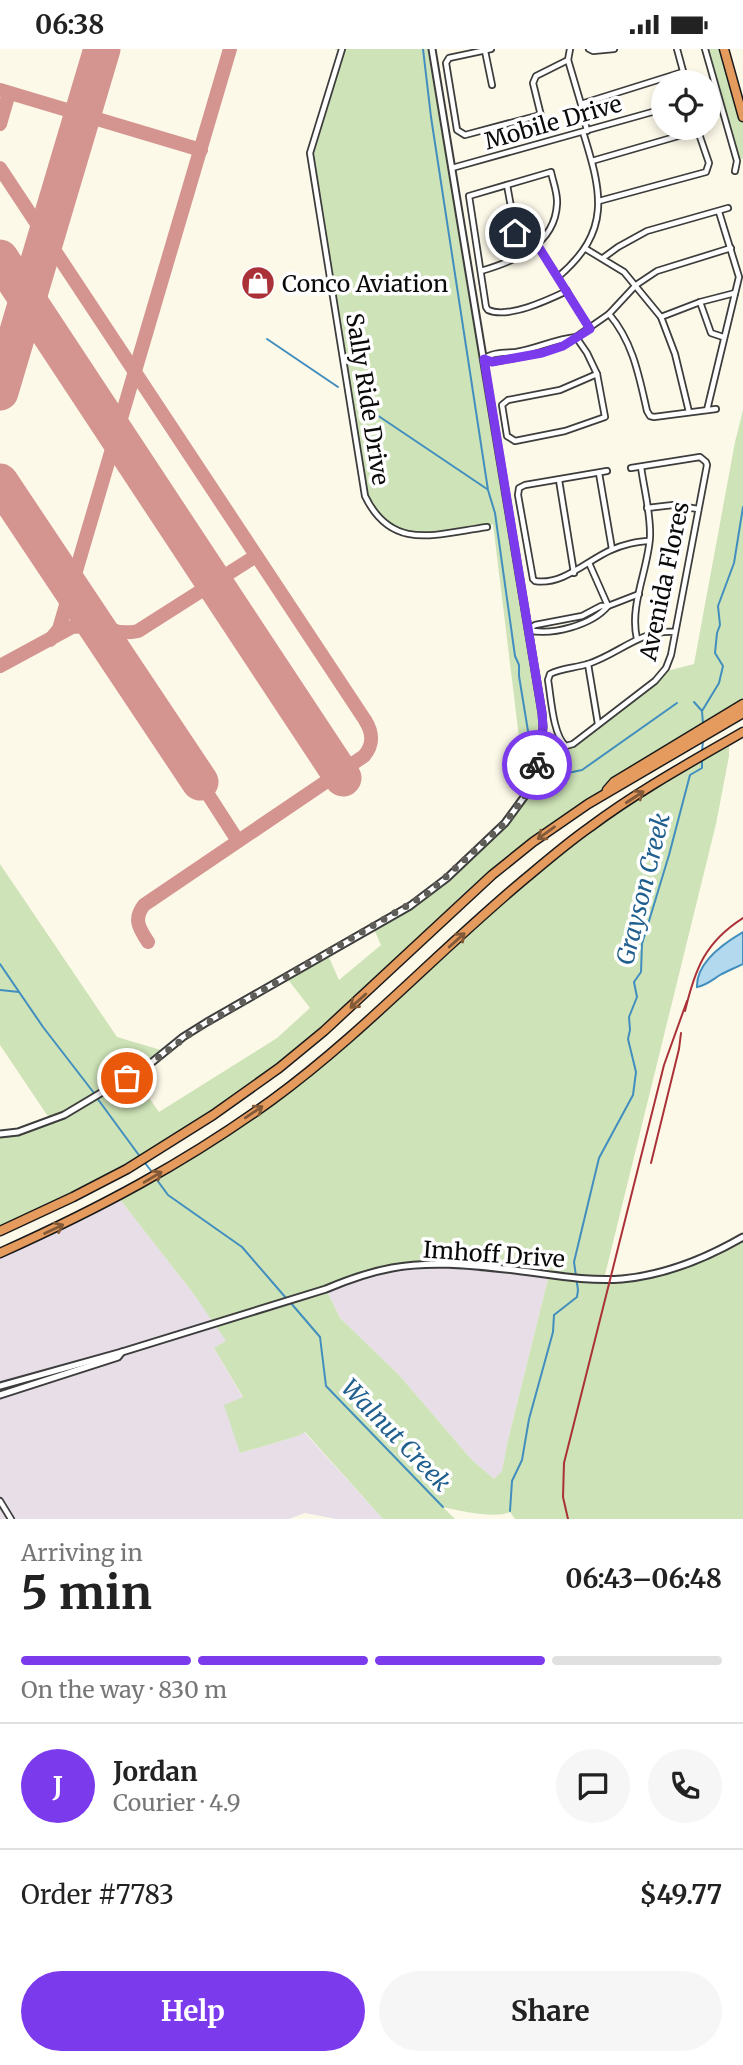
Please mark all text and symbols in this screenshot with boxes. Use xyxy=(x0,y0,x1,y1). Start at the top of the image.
text: 06:38 xyxy=(35,8,104,41)
map controls xyxy=(651,70,721,140)
button: locate xyxy=(651,70,721,140)
street label: Mobile Drive xyxy=(481,89,625,155)
pin xyxy=(485,203,545,263)
icon: home xyxy=(496,214,534,252)
shop icon: Conco Aviation xyxy=(239,264,277,302)
place label: Conco Aviation xyxy=(282,269,448,298)
street label: Sally Ride Drive xyxy=(340,311,396,487)
street label: Avenida Flores xyxy=(633,499,695,664)
courier xyxy=(502,730,572,800)
icon: bike xyxy=(518,746,556,784)
one-way arrow xyxy=(624,790,644,804)
water label: Grayson Creek xyxy=(609,810,677,968)
one-way arrow xyxy=(537,825,556,840)
one-way arrow xyxy=(448,932,466,948)
one-way arrow xyxy=(350,992,367,1009)
pin xyxy=(97,1048,157,1108)
icon: bag xyxy=(108,1059,146,1097)
one-way arrow xyxy=(244,1104,263,1119)
one-way arrow xyxy=(143,1170,163,1184)
one-way arrow xyxy=(43,1222,64,1235)
street label: Imhoff Drive xyxy=(422,1235,566,1273)
water label: Walnut Creek xyxy=(335,1372,457,1498)
text: Arriving in xyxy=(21,1538,143,1567)
text: 06:43–06:48 xyxy=(565,1562,722,1595)
text: 5 min xyxy=(21,1564,152,1622)
text: On the way · 830 m xyxy=(21,1675,227,1704)
button: chat xyxy=(556,1749,630,1823)
button: phone xyxy=(648,1749,722,1823)
text: Jordan xyxy=(113,1755,198,1788)
text: J xyxy=(53,1770,63,1803)
text: Courier · 4.9 xyxy=(113,1788,241,1817)
text: Order #7783 xyxy=(21,1878,174,1911)
text: $49.77 xyxy=(640,1878,722,1911)
button: Help xyxy=(21,1971,365,2051)
button: Share xyxy=(379,1971,722,2051)

